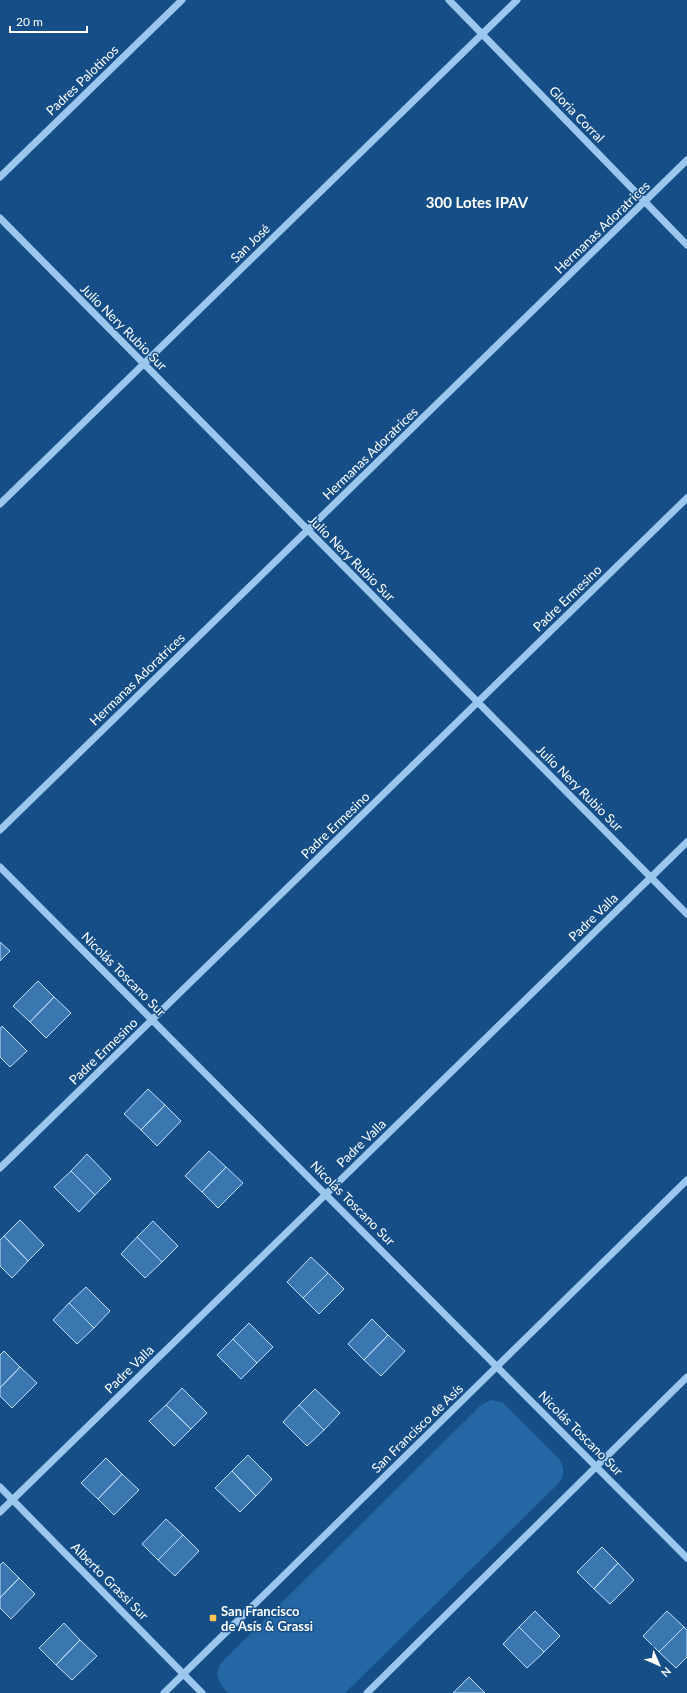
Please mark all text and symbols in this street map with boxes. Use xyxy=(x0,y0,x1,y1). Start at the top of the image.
scale bar xyxy=(10,8,87,34)
text: 20 m xyxy=(16,14,43,29)
street label: Padres Palotinos xyxy=(43,41,122,119)
street label: Gloria Corral xyxy=(546,82,608,146)
street label: Hermanas Adoratrices xyxy=(551,177,653,277)
district label: 300 Lotes IPAV xyxy=(426,193,529,211)
street label: San José xyxy=(227,220,273,266)
street label: Julio Nery Rubio Sur xyxy=(77,280,171,374)
street label: Hermanas Adoratrices xyxy=(319,403,421,503)
street label: Julio Nery Rubio Sur xyxy=(305,511,399,605)
street label: Padre Ermesino xyxy=(529,561,605,635)
street label: Hermanas Adoratrices xyxy=(86,629,188,729)
street label: Julio Nery Rubio Sur xyxy=(533,741,627,835)
street label: Padre Ermesino xyxy=(297,788,373,862)
street label: Padre Valla xyxy=(565,890,621,944)
street label: Nicolás Toscano Sur xyxy=(78,928,170,1020)
street label: Padre Ermesino xyxy=(65,1014,141,1088)
street label: Padre Valla xyxy=(333,1116,389,1170)
street label: Nicolás Toscano Sur xyxy=(307,1157,399,1249)
street label: Padre Valla xyxy=(101,1342,157,1396)
street label: San Francisco de Asís xyxy=(368,1380,466,1476)
street label: Nicolás Toscano Sur xyxy=(535,1387,627,1479)
street label: Alberto Grassi Sur xyxy=(68,1539,152,1623)
place label: San Francisco de Asís & Grassi xyxy=(221,1603,313,1634)
marker: San Francisco de Asís & Grassi xyxy=(208,1613,218,1623)
north arrow xyxy=(639,1645,679,1685)
text: N xyxy=(659,1665,674,1680)

